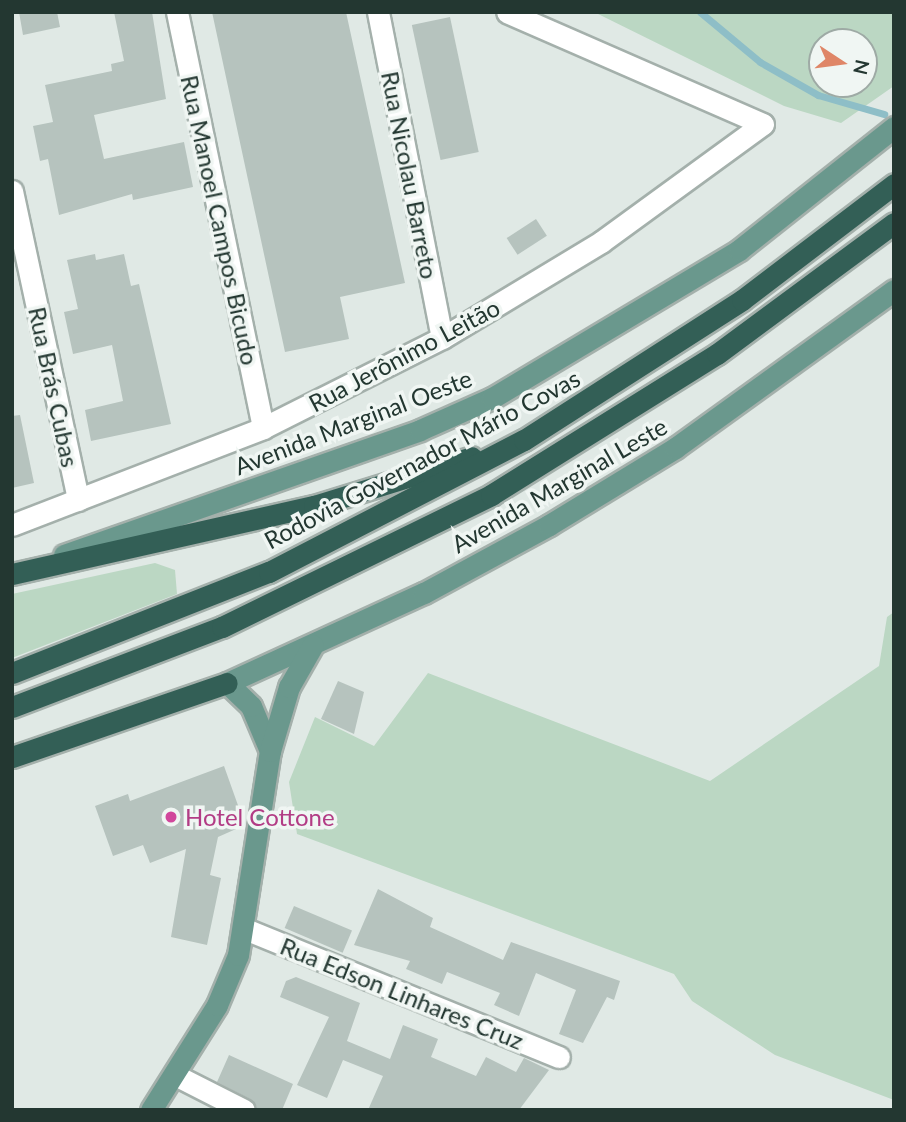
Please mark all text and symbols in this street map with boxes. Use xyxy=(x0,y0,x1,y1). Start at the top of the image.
north arrow xyxy=(808,28,878,98)
text: N xyxy=(849,58,875,77)
street label: Rua Nicolau Barreto xyxy=(376,69,444,281)
street label: Rua Manoel Campos Bicudo xyxy=(175,72,265,368)
street label: Rua Jerônimo Leitão xyxy=(303,292,505,418)
street label: Rua Brás Cubas xyxy=(23,304,85,470)
street label: Avenida Marginal Oeste xyxy=(230,363,476,481)
street label: Rodovia Governador Mário Covas xyxy=(259,363,585,555)
street label: Avenida Marginal Leste xyxy=(446,412,672,558)
place label: Hotel Cottone xyxy=(185,803,335,831)
marker: Hotel Cottone xyxy=(163,809,179,825)
street label: Rua Edson Linhares Cruz xyxy=(276,931,528,1055)

